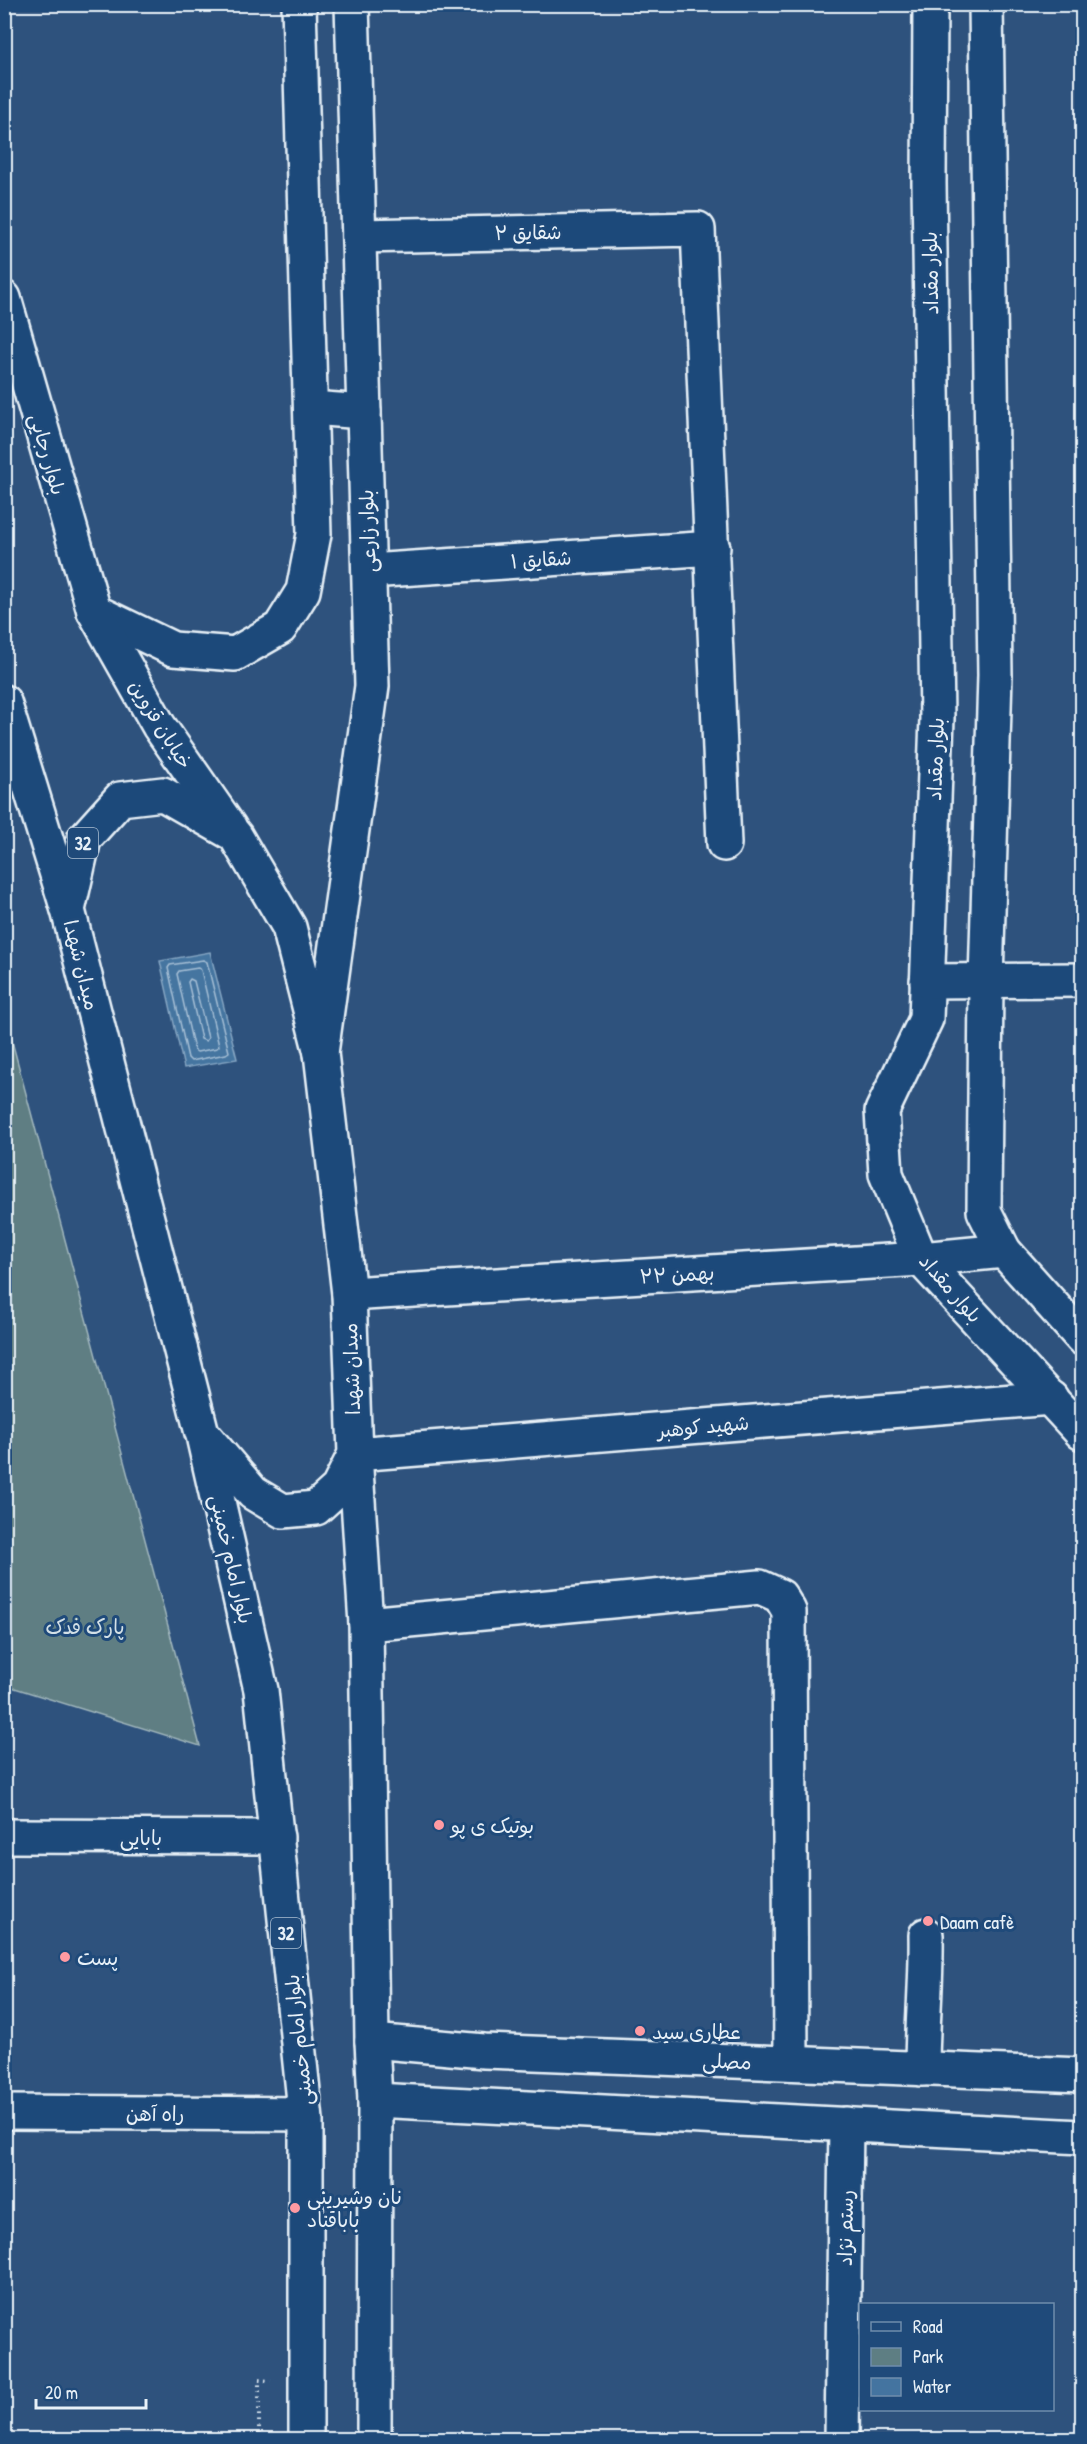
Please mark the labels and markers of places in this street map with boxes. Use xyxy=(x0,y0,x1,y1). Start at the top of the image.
place label: بوتیک ی پو xyxy=(449,1812,534,1839)
marker: بوتیک ی پو xyxy=(432,1818,446,1832)
place label: Daam cafè xyxy=(940,1908,1014,1935)
marker: Daam cafè xyxy=(921,1914,935,1928)
place label: پست xyxy=(77,1944,118,1971)
marker: پست xyxy=(58,1950,72,1964)
place label: عطاری سید xyxy=(652,2018,741,2045)
marker: عطاری سید xyxy=(633,2024,647,2038)
place label: نان وشیرینی باباقناد xyxy=(307,2183,402,2233)
marker: نان وشیرینی باباقناد xyxy=(288,2201,302,2215)

